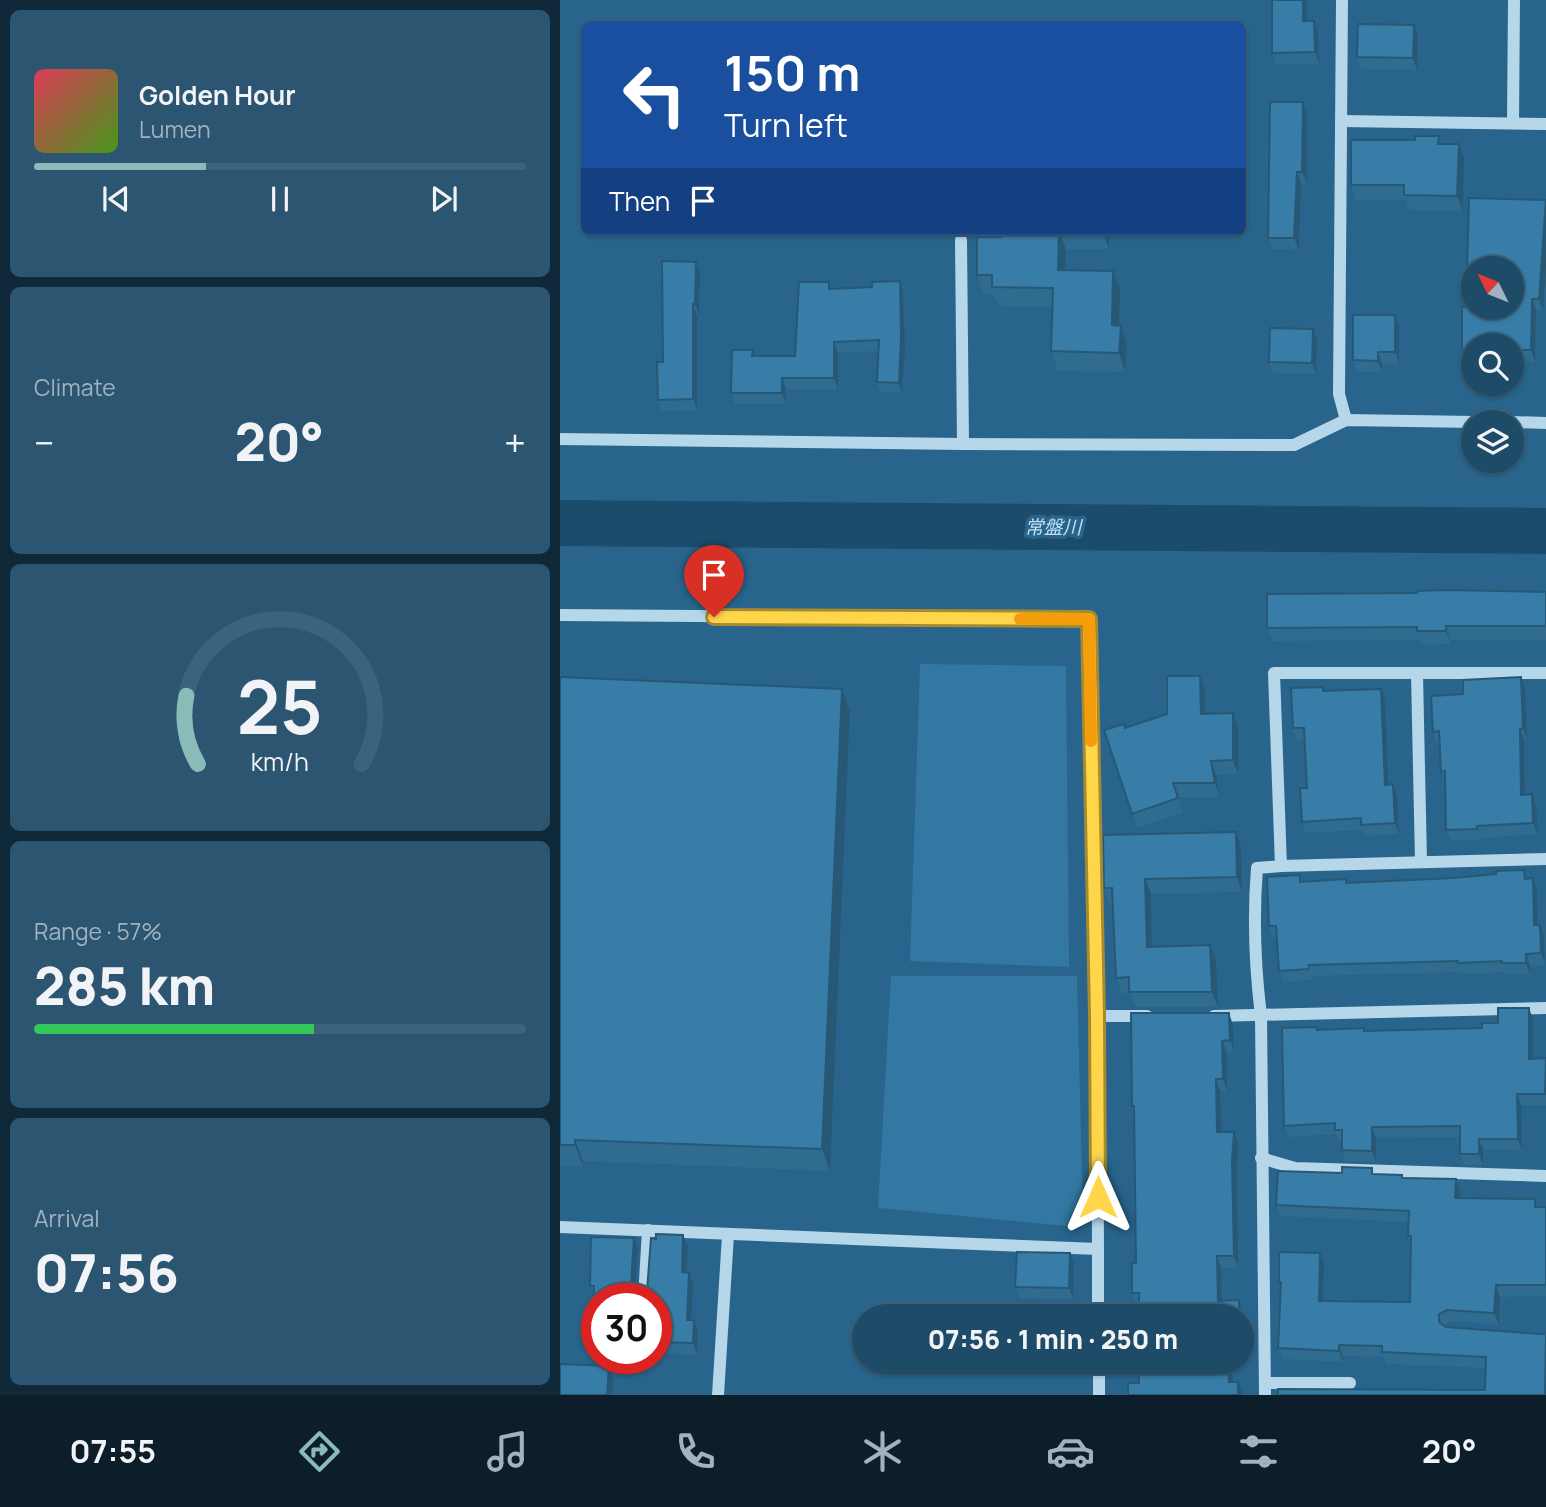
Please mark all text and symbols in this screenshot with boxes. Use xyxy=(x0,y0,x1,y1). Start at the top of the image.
text: 150 m xyxy=(724,39,860,106)
icon: left xyxy=(609,49,700,140)
text: Golden Hour xyxy=(139,77,296,113)
text: Turn left xyxy=(724,103,848,147)
text: Lumen xyxy=(139,113,211,145)
icon: previous xyxy=(97,180,135,218)
icon: pause xyxy=(261,180,299,218)
icon: next xyxy=(425,180,463,218)
icon: arrive xyxy=(684,182,722,220)
text: Then xyxy=(609,183,670,219)
north arrow xyxy=(1461,256,1524,318)
map controls xyxy=(1461,256,1524,473)
button: search xyxy=(1461,333,1524,396)
text: Climate xyxy=(34,371,116,403)
text: 20° xyxy=(234,406,324,477)
button: layers xyxy=(1461,410,1524,473)
text: − xyxy=(34,416,55,468)
text: + xyxy=(504,416,526,468)
water label: 常盤川 xyxy=(1024,514,1083,540)
pin xyxy=(684,545,744,617)
icon: arrive xyxy=(695,556,733,594)
text: 25 xyxy=(237,656,323,756)
text: km/h xyxy=(251,743,309,778)
text: Range · 57% xyxy=(34,915,162,947)
text: 285 km xyxy=(34,950,215,1021)
position arrow xyxy=(1061,1160,1135,1234)
text: Arrival xyxy=(34,1202,100,1234)
text: 07:56 xyxy=(34,1237,179,1308)
speed limit sign: 30 xyxy=(581,1283,672,1374)
text: 07:56 · 1 min · 250 m xyxy=(928,1321,1178,1357)
icon: directions xyxy=(295,1427,344,1476)
icon: music xyxy=(483,1427,532,1476)
icon: phone xyxy=(671,1427,720,1476)
icon: climate xyxy=(858,1427,907,1476)
icon: car xyxy=(1046,1427,1095,1476)
icon: filters xyxy=(1234,1427,1283,1476)
text: 07:55 xyxy=(69,1429,156,1473)
text: 20° xyxy=(1422,1429,1477,1473)

